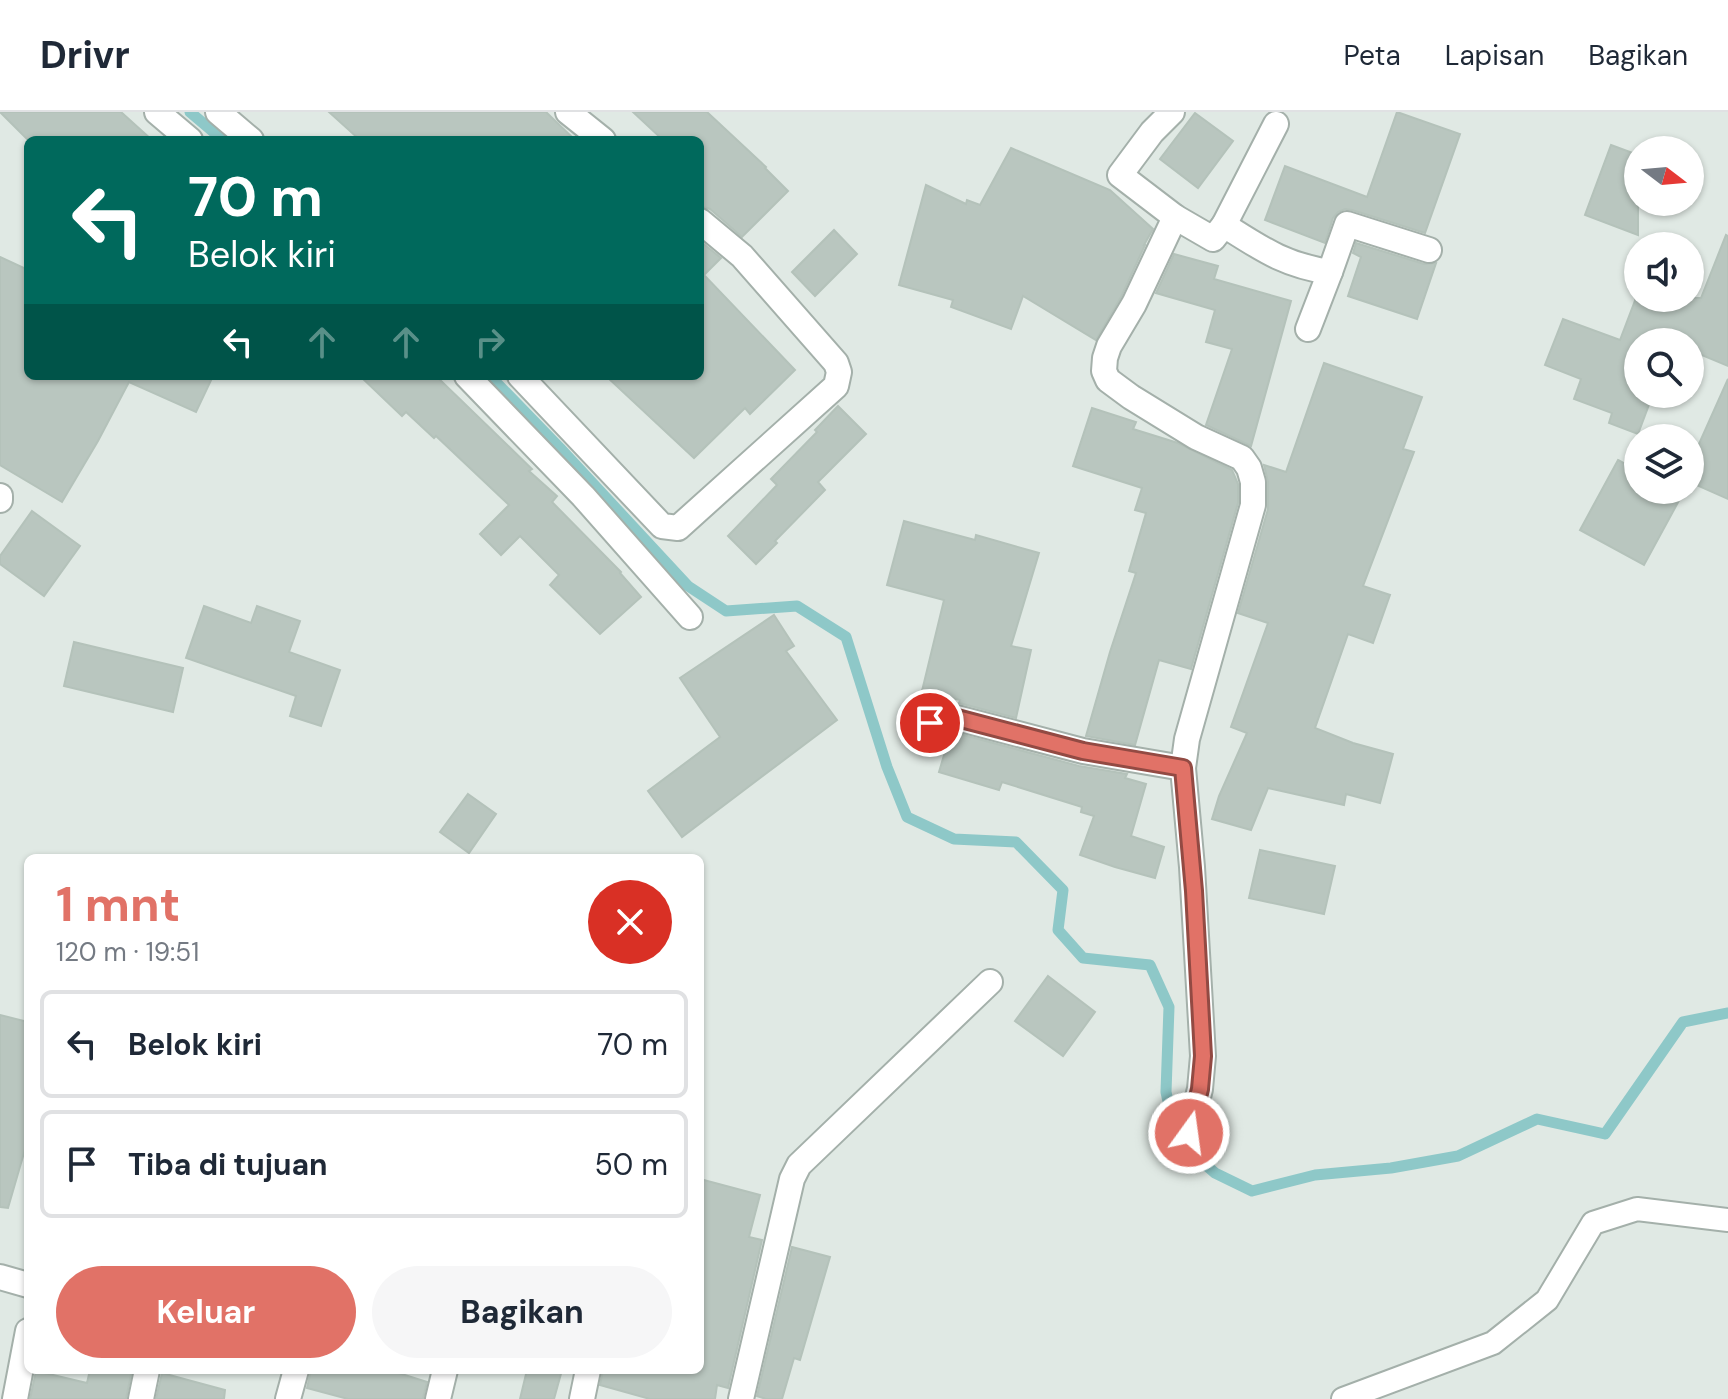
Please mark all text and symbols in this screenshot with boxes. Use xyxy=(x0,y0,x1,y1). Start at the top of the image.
text: Drivr xyxy=(40,30,130,80)
text: Peta xyxy=(1344,37,1401,74)
text: Lapisan xyxy=(1445,37,1544,74)
text: Bagikan xyxy=(1588,37,1688,74)
north arrow xyxy=(1624,136,1704,216)
map controls xyxy=(1624,136,1704,504)
text: 70 m xyxy=(188,160,323,233)
icon: left xyxy=(56,168,160,272)
text: Belok kiri xyxy=(188,231,336,278)
button: sound xyxy=(1624,232,1704,312)
icon: left xyxy=(216,320,260,364)
icon: ahead xyxy=(300,320,344,364)
icon: ahead xyxy=(384,320,428,364)
icon: right xyxy=(468,320,512,364)
button: search xyxy=(1624,328,1704,408)
button: layers xyxy=(1624,424,1704,504)
pin xyxy=(896,689,964,757)
icon: arrive xyxy=(908,701,952,745)
text: 1 mnt xyxy=(56,873,180,936)
button: close xyxy=(588,880,672,964)
text: 120 m · 19:51 xyxy=(56,935,199,969)
icon: left xyxy=(60,1022,104,1066)
text: Belok kiri xyxy=(128,1025,262,1064)
text: 70 m xyxy=(597,1025,668,1064)
position arrow xyxy=(1147,1091,1231,1175)
icon: arrive xyxy=(60,1142,104,1186)
text: Tiba di tujuan xyxy=(128,1145,328,1184)
text: 50 m xyxy=(594,1145,668,1184)
button: Keluar xyxy=(56,1266,356,1358)
button: Bagikan xyxy=(372,1266,672,1358)

